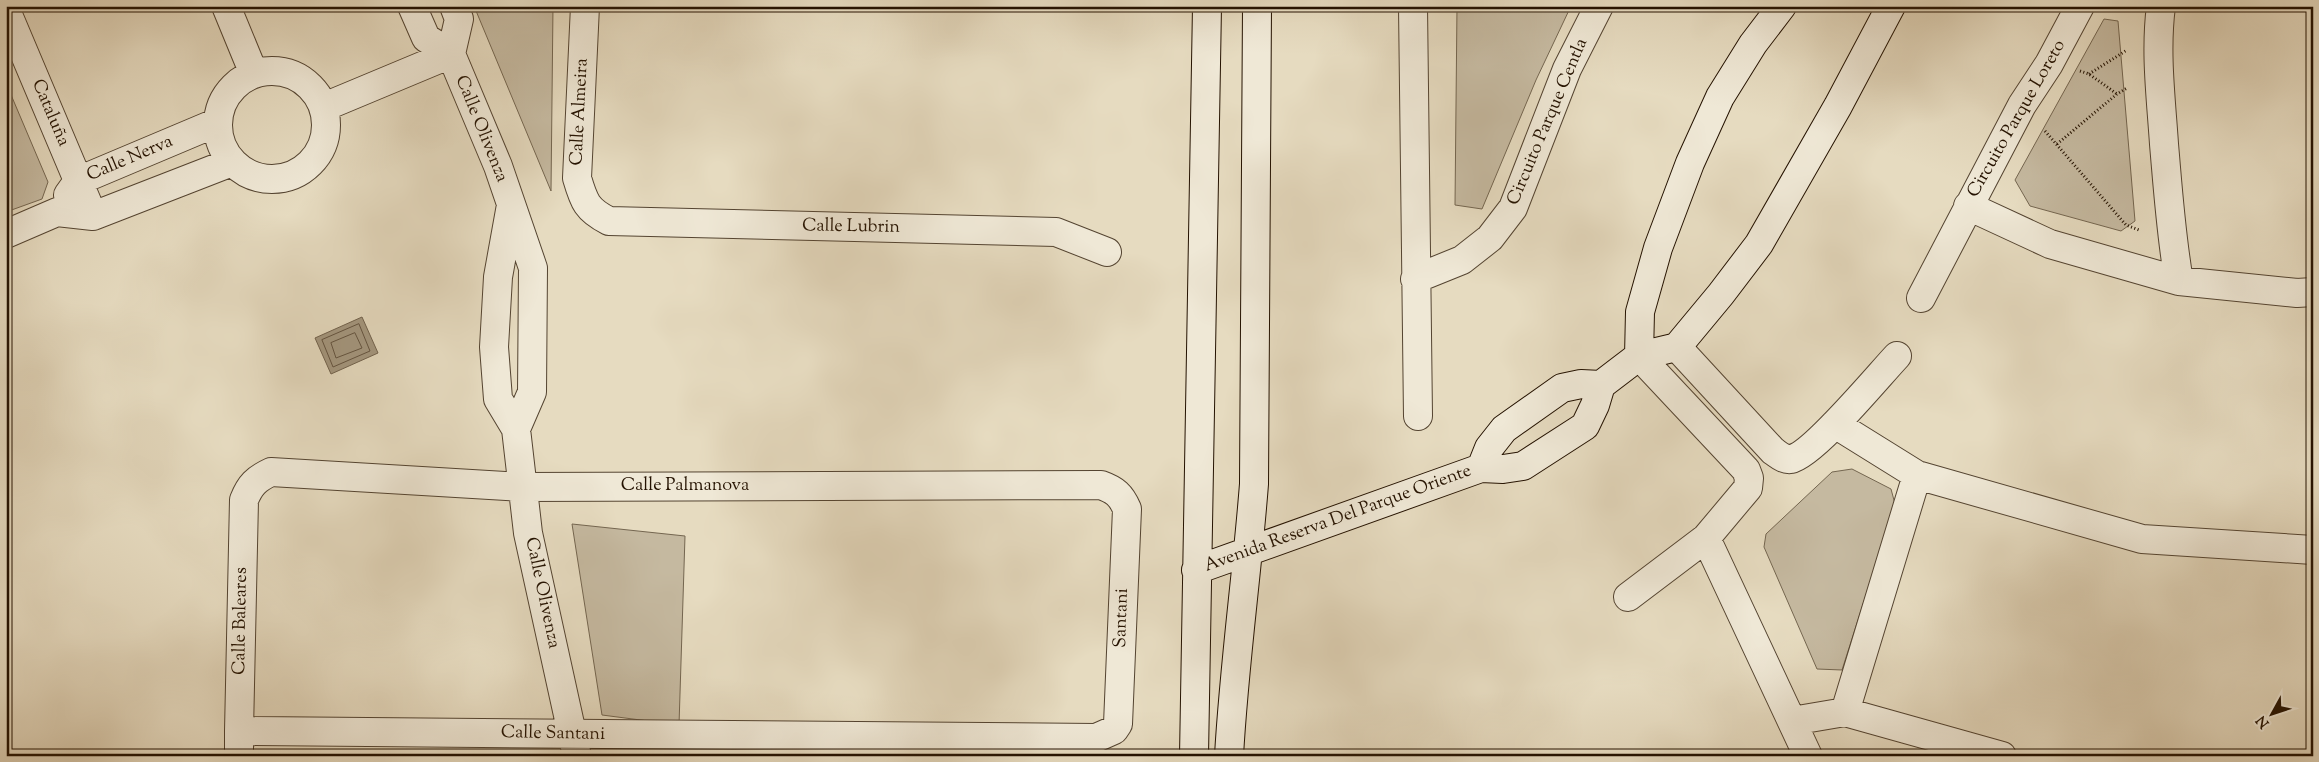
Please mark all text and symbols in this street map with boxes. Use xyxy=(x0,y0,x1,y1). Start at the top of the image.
street label: Circuito Parque Centla xyxy=(1501,35,1595,209)
street label: Circuito Parque Loreto xyxy=(1961,35,2073,203)
street label: Calle Almeira xyxy=(564,58,596,166)
street label: Calle Olivenza xyxy=(448,72,514,186)
street label: Cataluña xyxy=(24,75,76,151)
street label: Calle Nerva xyxy=(83,129,177,189)
street label: Calle Lubrin xyxy=(802,213,901,241)
street label: Avenida Reserva Del Parque Oriente xyxy=(1201,458,1475,580)
street label: Calle Palmanova xyxy=(621,473,749,499)
street label: Calle Olivenza xyxy=(518,535,566,651)
street label: Calle Baleares xyxy=(227,567,255,675)
street label: Santani xyxy=(1108,588,1136,648)
north arrow xyxy=(2246,690,2296,740)
text: N xyxy=(2252,710,2275,732)
street label: Calle Santani xyxy=(501,720,605,748)

